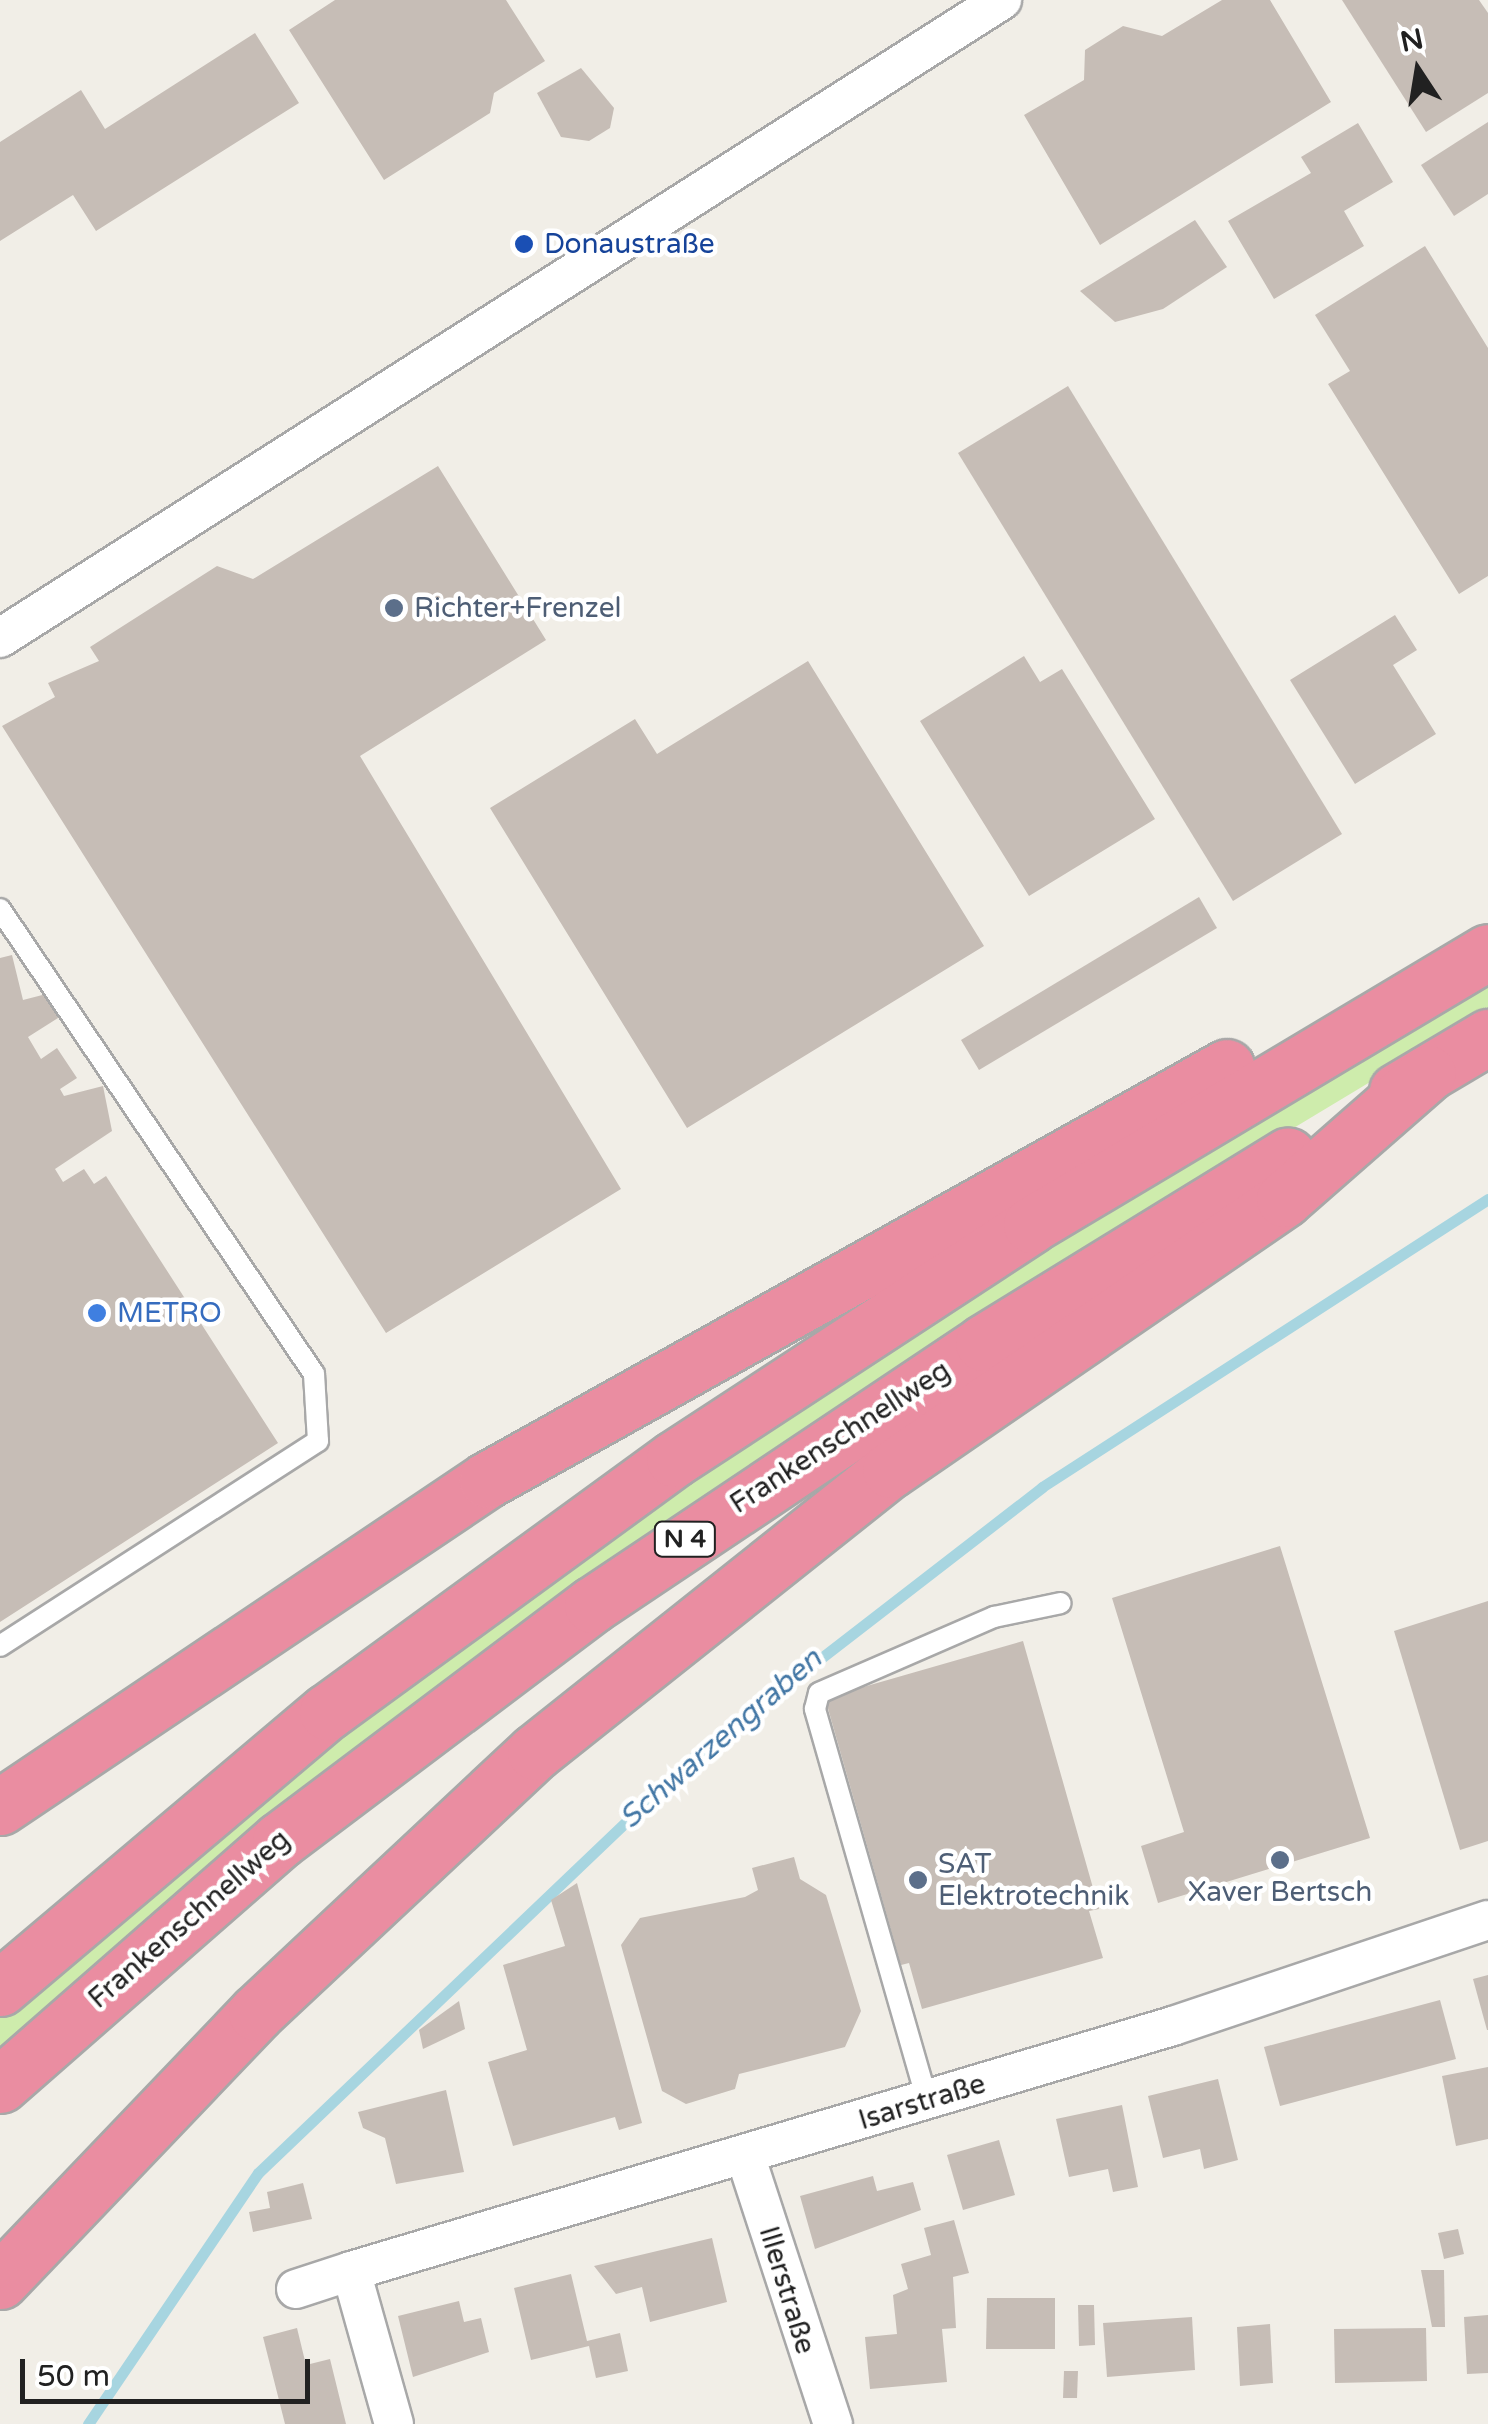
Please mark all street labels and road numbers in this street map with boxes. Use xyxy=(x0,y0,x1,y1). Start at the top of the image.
street label: Frankenschnellweg xyxy=(724,1353,956,1521)
road number: N 4 xyxy=(652,1519,718,1559)
street label: Frankenschnellweg xyxy=(82,1823,296,2015)
street label: Isarstraße xyxy=(854,2067,990,2137)
street label: Illerstraße xyxy=(752,2222,822,2358)

